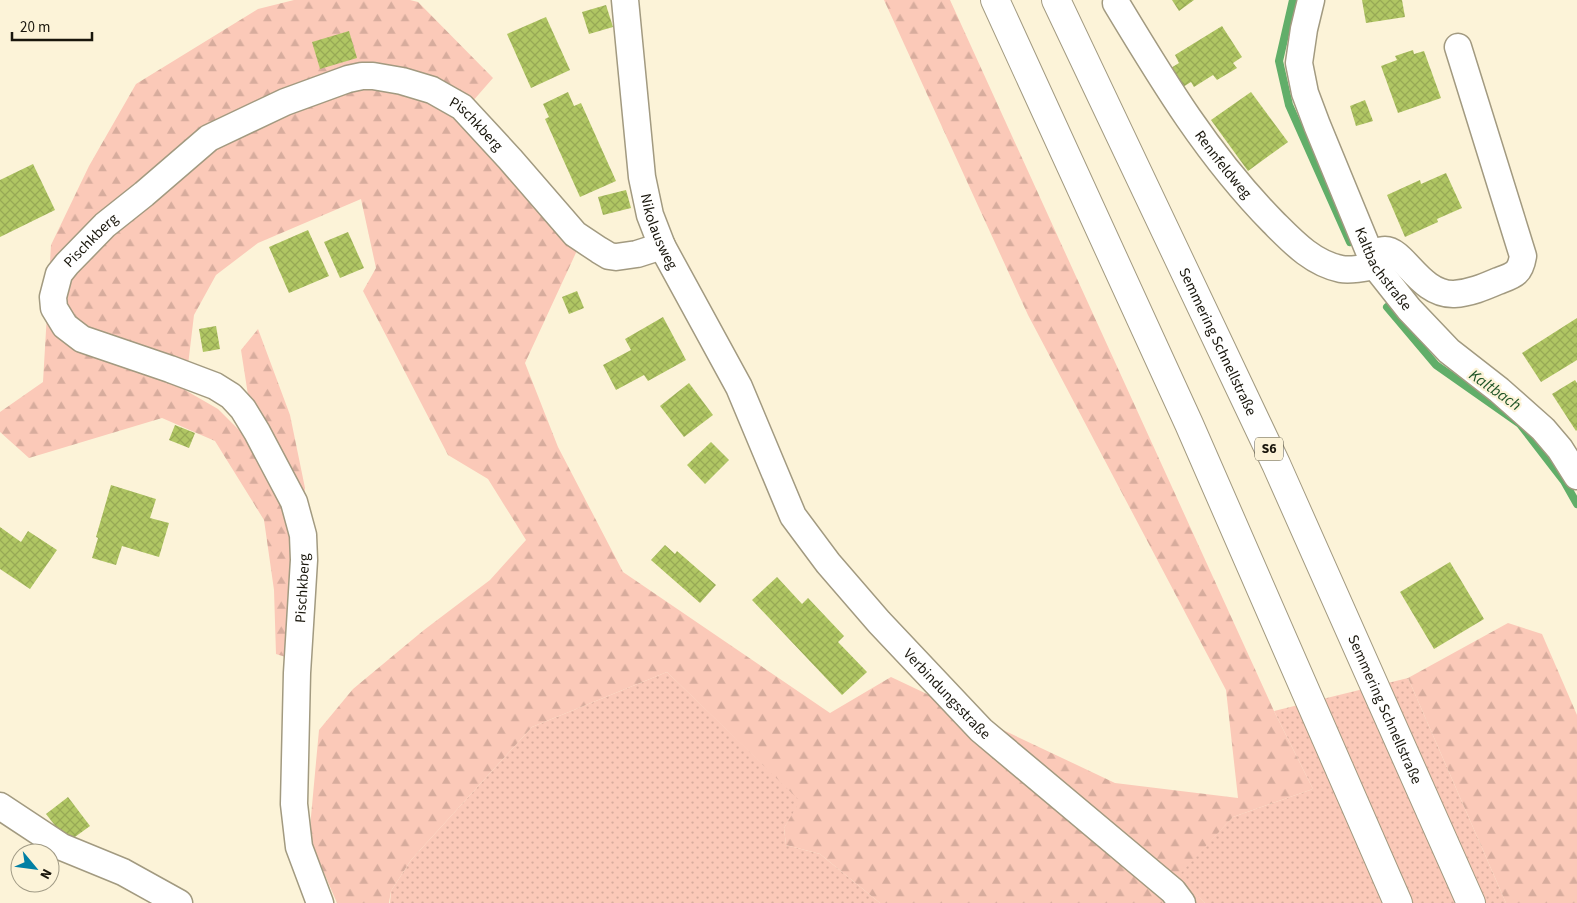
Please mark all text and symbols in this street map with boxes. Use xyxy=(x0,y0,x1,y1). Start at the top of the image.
scale bar xyxy=(12,10,92,42)
text: 20 m xyxy=(20,17,50,38)
street label: Pischkberg xyxy=(446,92,508,156)
street label: Rennfeldweg xyxy=(1190,126,1257,203)
street label: Nikolausweg xyxy=(635,192,684,274)
street label: Pischkberg xyxy=(59,208,123,272)
street label: Kaltbachstraße xyxy=(1350,224,1417,315)
street label: Semmering Schnellstraße xyxy=(1174,264,1262,419)
water label: Kaltbach xyxy=(1465,364,1525,416)
road number: S6 xyxy=(1255,438,1283,460)
street label: Pischkberg xyxy=(290,553,315,624)
street label: Semmering Schnellstraße xyxy=(1343,631,1427,787)
street label: Verbindungsstraße xyxy=(899,644,995,744)
north arrow xyxy=(10,843,60,893)
text: N xyxy=(34,865,56,883)

